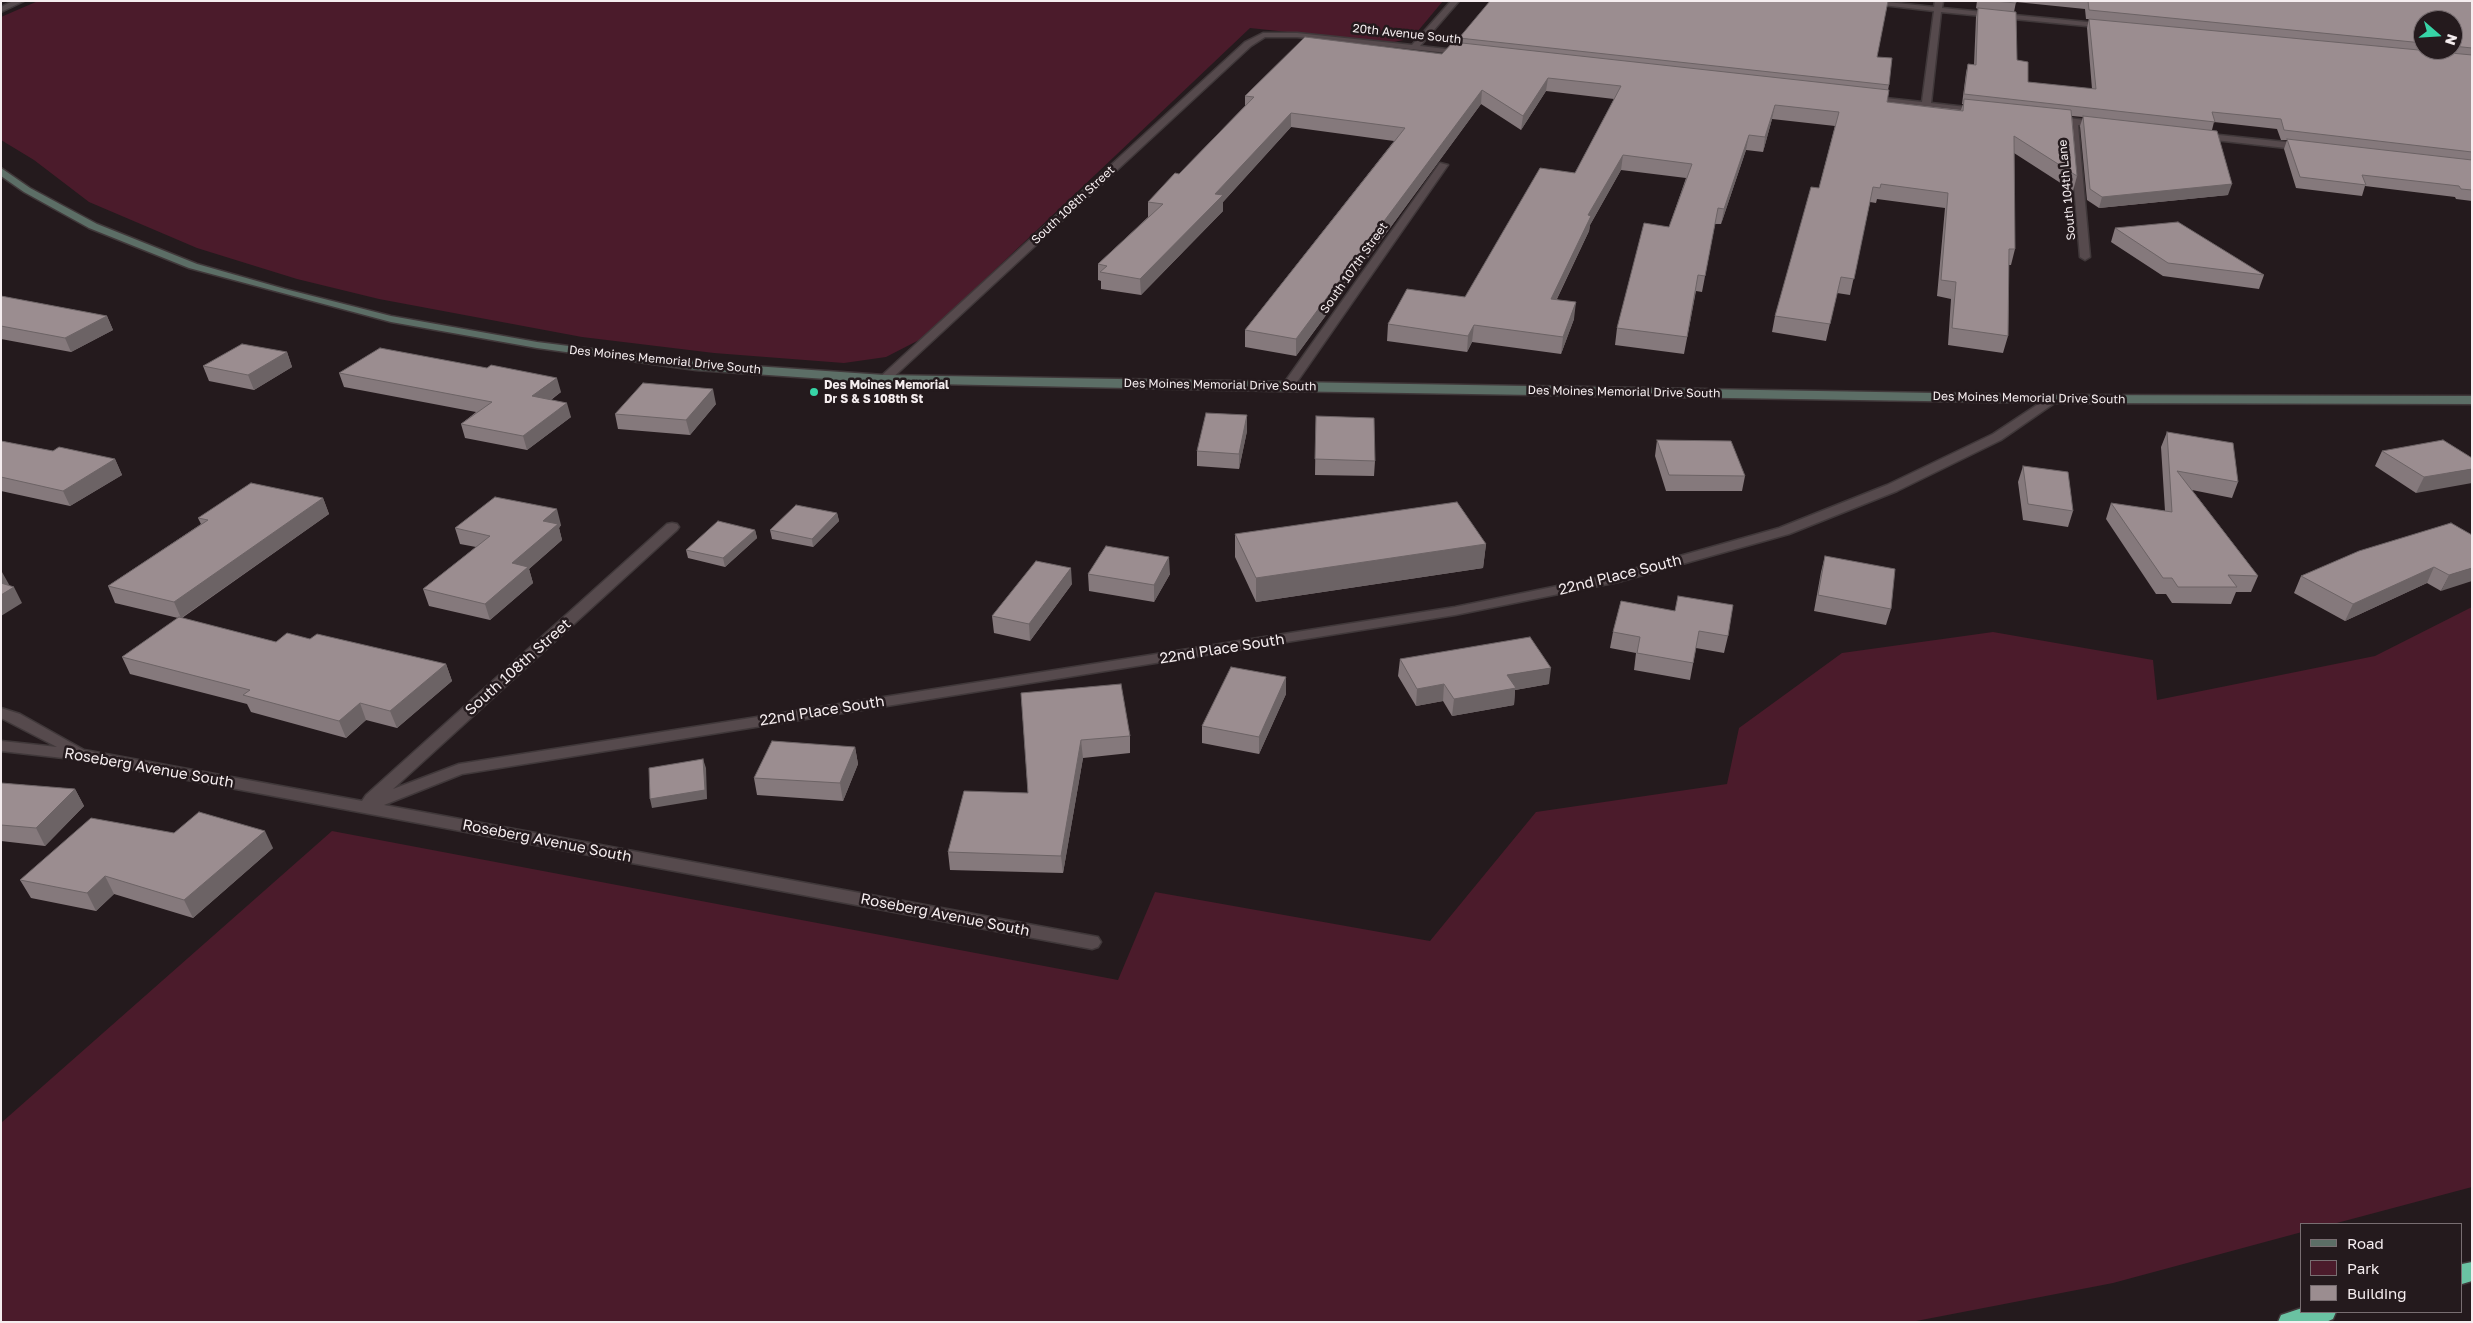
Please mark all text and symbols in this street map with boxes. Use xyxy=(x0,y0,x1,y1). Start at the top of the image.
north arrow xyxy=(2413,10,2463,60)
street label: 20th Avenue South xyxy=(1352,21,1462,47)
text: N xyxy=(2442,32,2461,48)
street label: South 104th Lane xyxy=(2055,139,2079,241)
street label: South 108th Street xyxy=(1028,163,1118,247)
street label: South 107th Street xyxy=(1317,220,1391,316)
street label: Des Moines Memorial Drive South xyxy=(568,343,762,377)
street label: Des Moines Memorial Drive South xyxy=(1123,376,1317,394)
place label: Des Moines Memorial Dr S & S 108th St xyxy=(824,378,949,406)
street label: Des Moines Memorial Drive South xyxy=(1527,383,1721,401)
marker: Des Moines Memorial Dr S & S 108th St xyxy=(808,386,820,398)
street label: Des Moines Memorial Drive South xyxy=(1932,389,2126,407)
street label: 22nd Place South xyxy=(1557,551,1683,599)
street label: South 108th Street xyxy=(462,615,574,719)
street label: 22nd Place South xyxy=(1158,630,1286,668)
street label: 22nd Place South xyxy=(758,692,886,730)
street label: Roseberg Avenue South xyxy=(63,744,235,792)
street label: Roseberg Avenue South xyxy=(461,816,633,866)
street label: Roseberg Avenue South xyxy=(859,890,1031,940)
legend xyxy=(2300,1223,2463,1313)
text: Road xyxy=(2347,1234,2384,1252)
text: Park xyxy=(2347,1259,2379,1277)
text: Building xyxy=(2347,1284,2407,1302)

